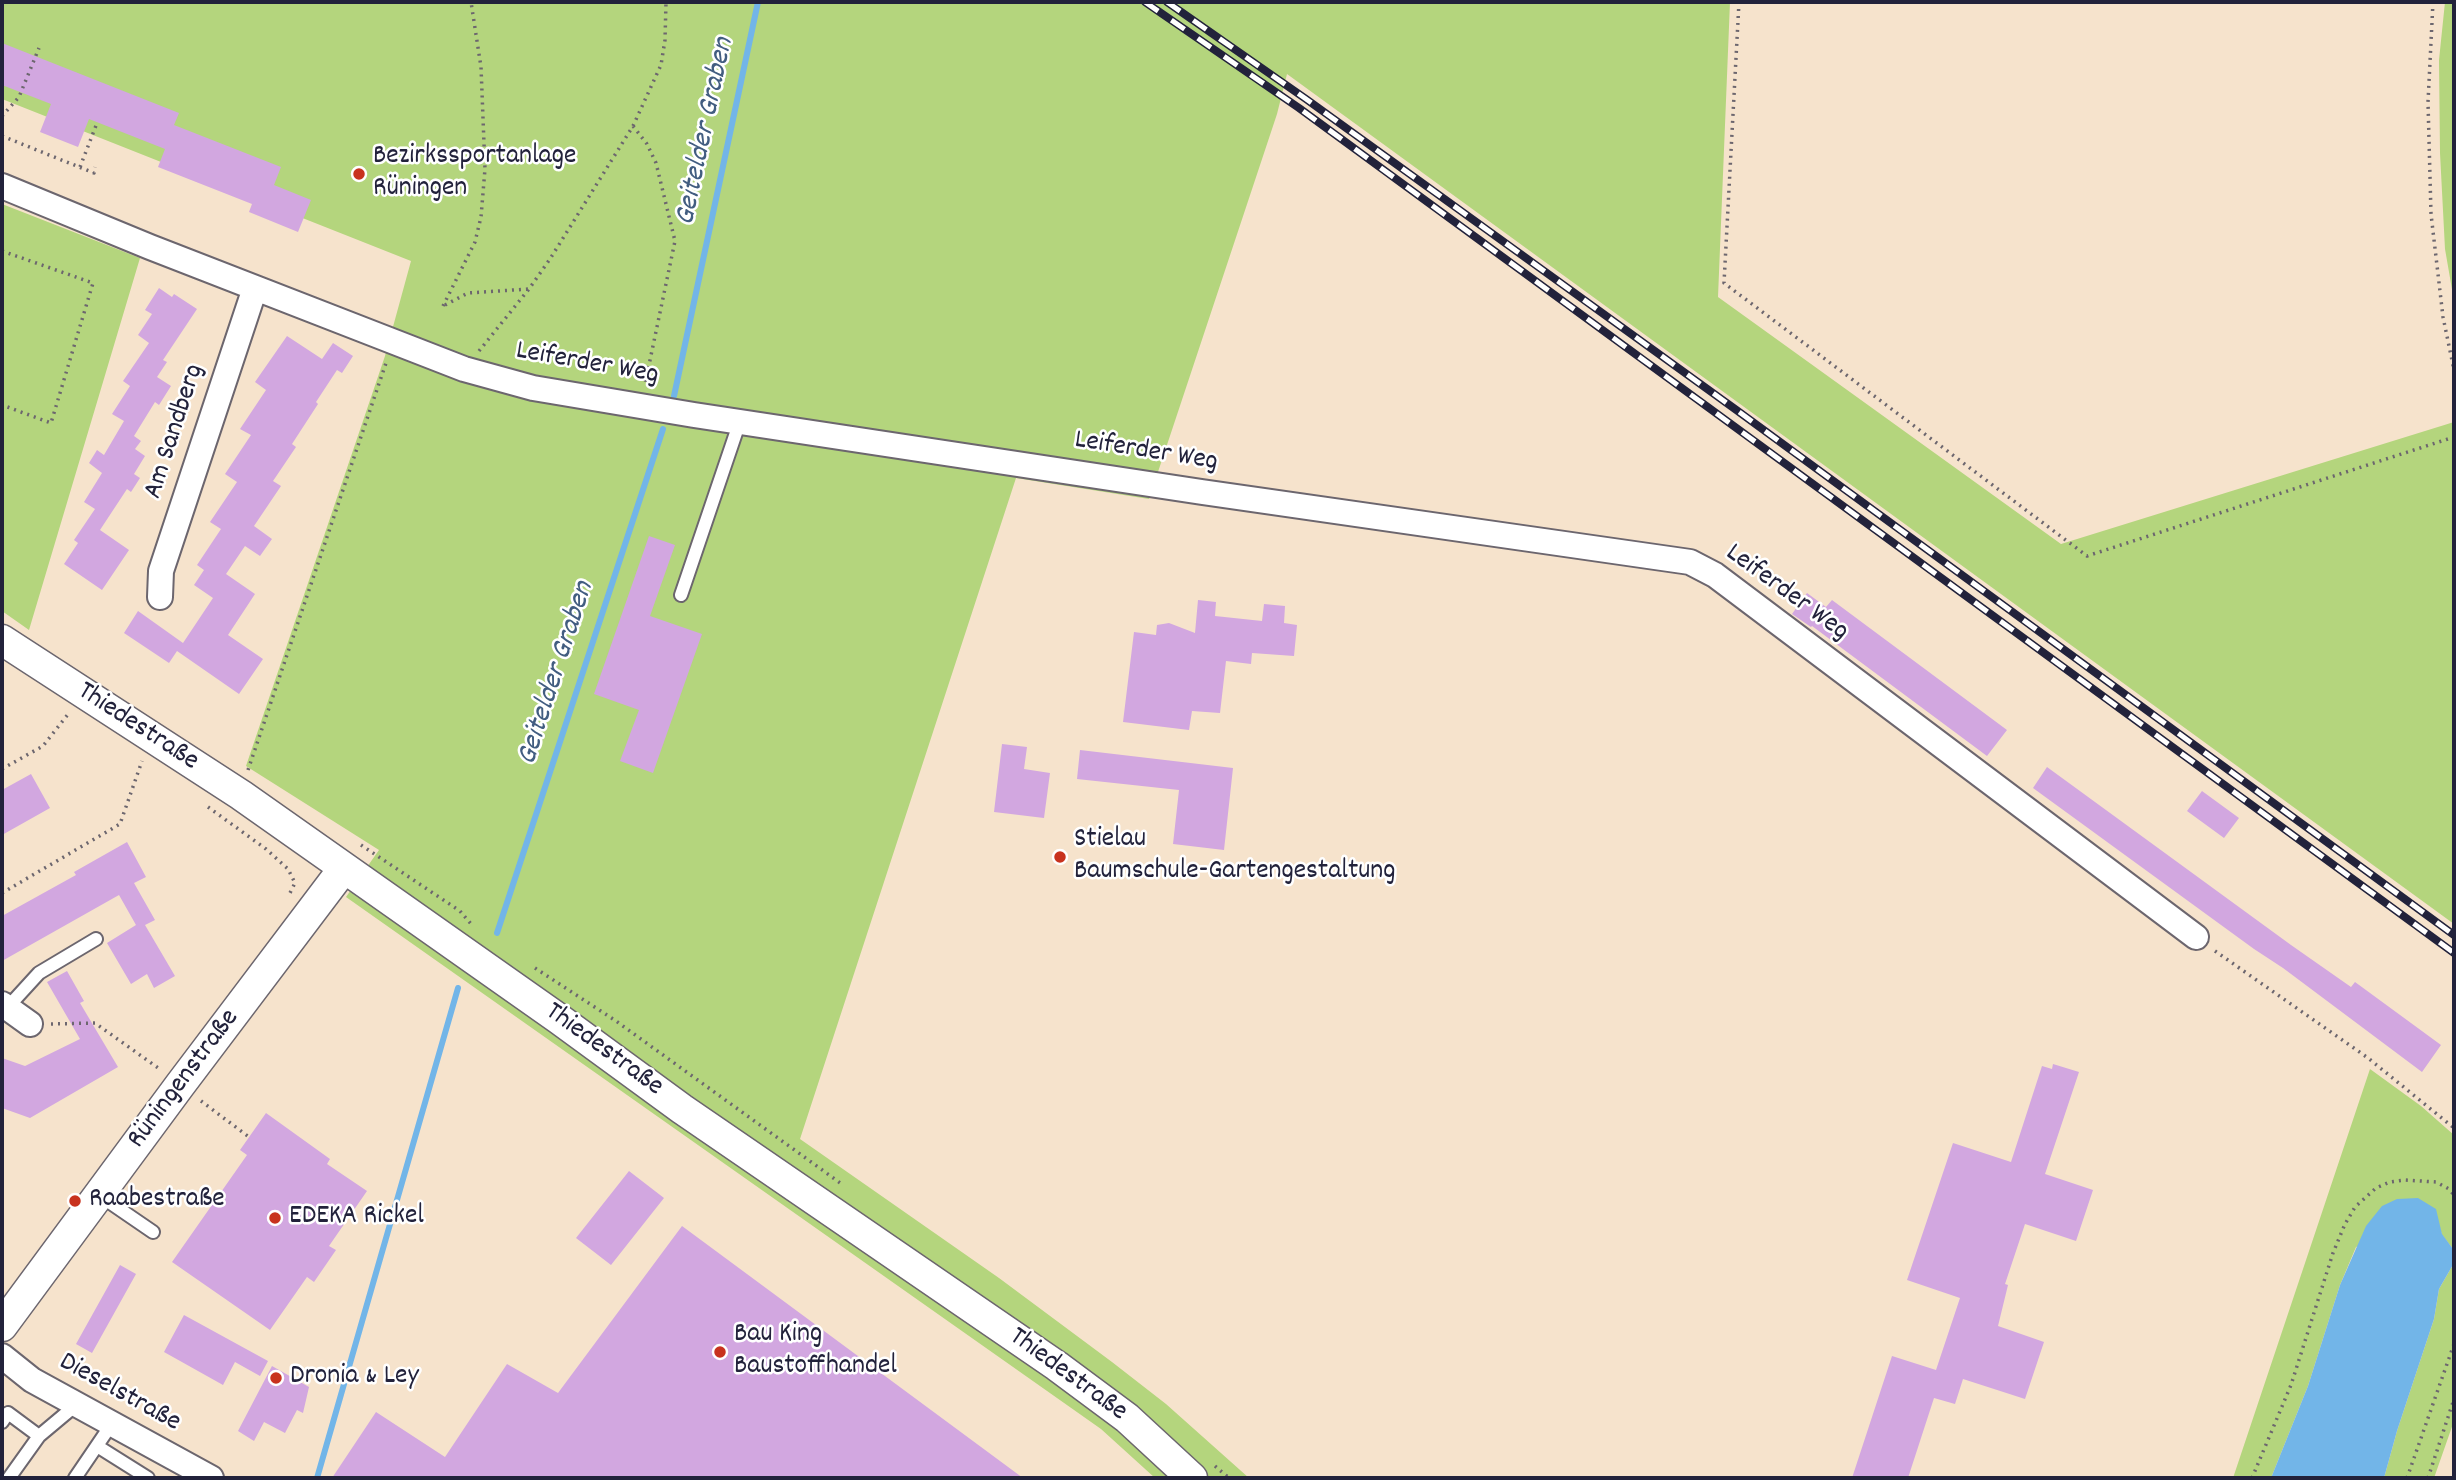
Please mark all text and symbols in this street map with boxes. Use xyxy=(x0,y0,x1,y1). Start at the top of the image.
water label: Geitelder Graben xyxy=(670,35,744,229)
place label: Bezirkssportanlage Rüningen xyxy=(373,141,576,207)
marker: Bezirkssportanlage Rüningen xyxy=(351,166,367,182)
street label: Leiferder Weg xyxy=(513,336,661,394)
street label: Am Sandberg xyxy=(138,360,214,504)
street label: Leiferder Weg xyxy=(1072,425,1220,481)
street label: Leiferder Weg xyxy=(1718,538,1854,650)
water label: Geitelder Graben xyxy=(511,578,605,770)
street label: Thiedestraße xyxy=(70,676,204,780)
place label: Stielau Baumschule-Gartengestaltung xyxy=(1074,824,1396,890)
marker: Stielau Baumschule-Gartengestaltung xyxy=(1052,849,1068,865)
street label: Thiedestraße xyxy=(537,997,669,1105)
street label: Rüningenstraße xyxy=(122,1004,248,1156)
place label: Raabestraße xyxy=(89,1184,225,1218)
marker: Raabestraße xyxy=(67,1193,83,1209)
place label: EDEKA Rickel xyxy=(289,1201,424,1235)
marker: EDEKA Rickel xyxy=(267,1210,283,1226)
place label: Bau King Baustoffhandel xyxy=(734,1319,897,1385)
street label: Thiedestraße xyxy=(1001,1322,1133,1430)
marker: Bau King Baustoffhandel xyxy=(712,1344,728,1360)
street label: Dieselstraße xyxy=(52,1347,186,1441)
place label: Dronia & Ley xyxy=(290,1361,419,1395)
marker: Dronia & Ley xyxy=(268,1370,284,1386)

